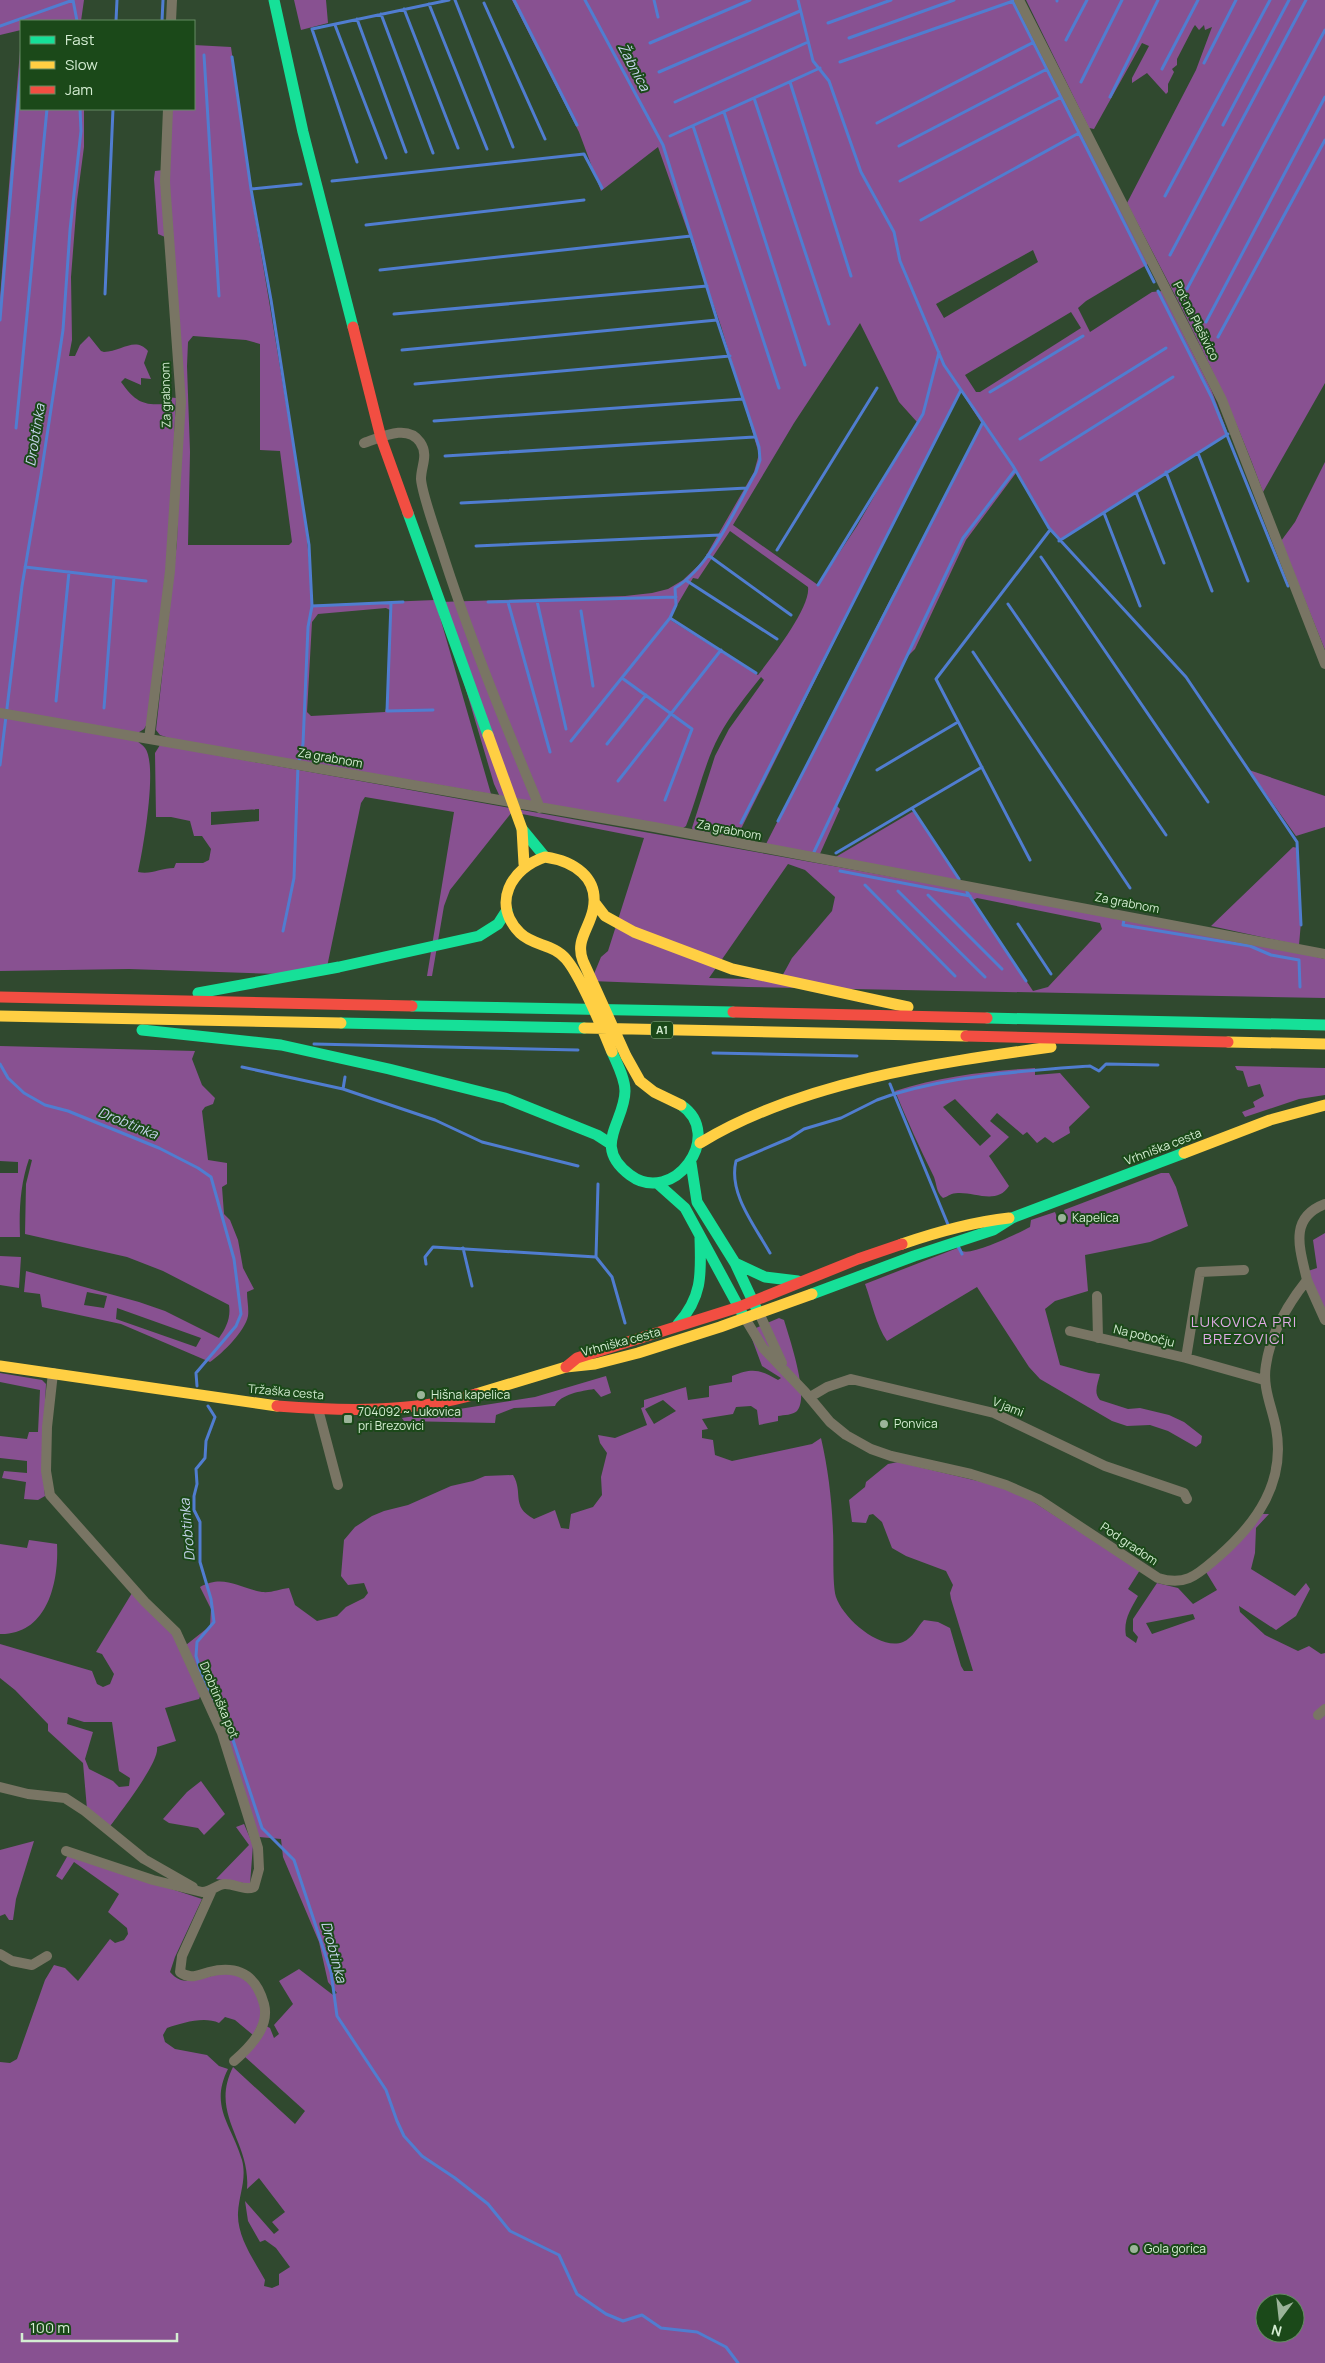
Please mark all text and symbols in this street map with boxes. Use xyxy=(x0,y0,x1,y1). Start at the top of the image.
legend xyxy=(20,20,195,110)
text: Fast xyxy=(65,29,94,50)
water label: Žabnica xyxy=(614,39,656,95)
text: Slow xyxy=(65,54,98,75)
text: Jam xyxy=(65,79,93,100)
street label: Pot na Plešivico xyxy=(1169,278,1224,363)
street label: Za grabnom xyxy=(156,362,175,428)
water label: Drobtinka xyxy=(20,401,49,467)
street label: Za grabnom xyxy=(296,743,364,772)
street label: Za grabnom xyxy=(695,815,763,844)
street label: Za grabnom xyxy=(1093,888,1161,917)
road number: A1 xyxy=(651,1022,673,1038)
water label: Drobtinka xyxy=(96,1102,162,1144)
street label: Vrhniška cesta xyxy=(1122,1124,1204,1169)
place label: Kapelica xyxy=(1072,1209,1119,1226)
marker: Kapelica xyxy=(1056,1212,1068,1224)
district label: LUKOVICA PRI BREZOVICI xyxy=(1191,1311,1297,1349)
street label: Na pobočju xyxy=(1112,1320,1176,1351)
street label: Vrhniška cesta xyxy=(579,1323,662,1360)
street label: Tržaška cesta xyxy=(247,1380,325,1403)
place label: Hišna kapelica xyxy=(431,1386,510,1403)
marker: Hišna kapelica xyxy=(415,1389,427,1401)
street label: V jami xyxy=(990,1393,1026,1420)
place label: 704092 ~ Lukovica pri Brezovici xyxy=(358,1403,461,1434)
marker: 704092 ~ Lukovica pri Brezovici xyxy=(342,1413,354,1425)
place label: Ponvica xyxy=(894,1415,938,1432)
marker: Ponvica xyxy=(878,1418,890,1430)
water label: Drobtinka xyxy=(174,1497,199,1562)
street label: Pod gradom xyxy=(1097,1518,1161,1569)
street label: Drobtinška pot xyxy=(196,1659,243,1741)
water label: Drobtinka xyxy=(317,1919,352,1986)
place label: Gola gorica xyxy=(1144,2240,1206,2257)
marker: Gola gorica xyxy=(1128,2243,1140,2255)
north arrow xyxy=(1255,2293,1305,2343)
scale bar xyxy=(22,2310,178,2342)
text: 100 m xyxy=(30,2317,70,2338)
text: N xyxy=(1269,2321,1284,2342)

